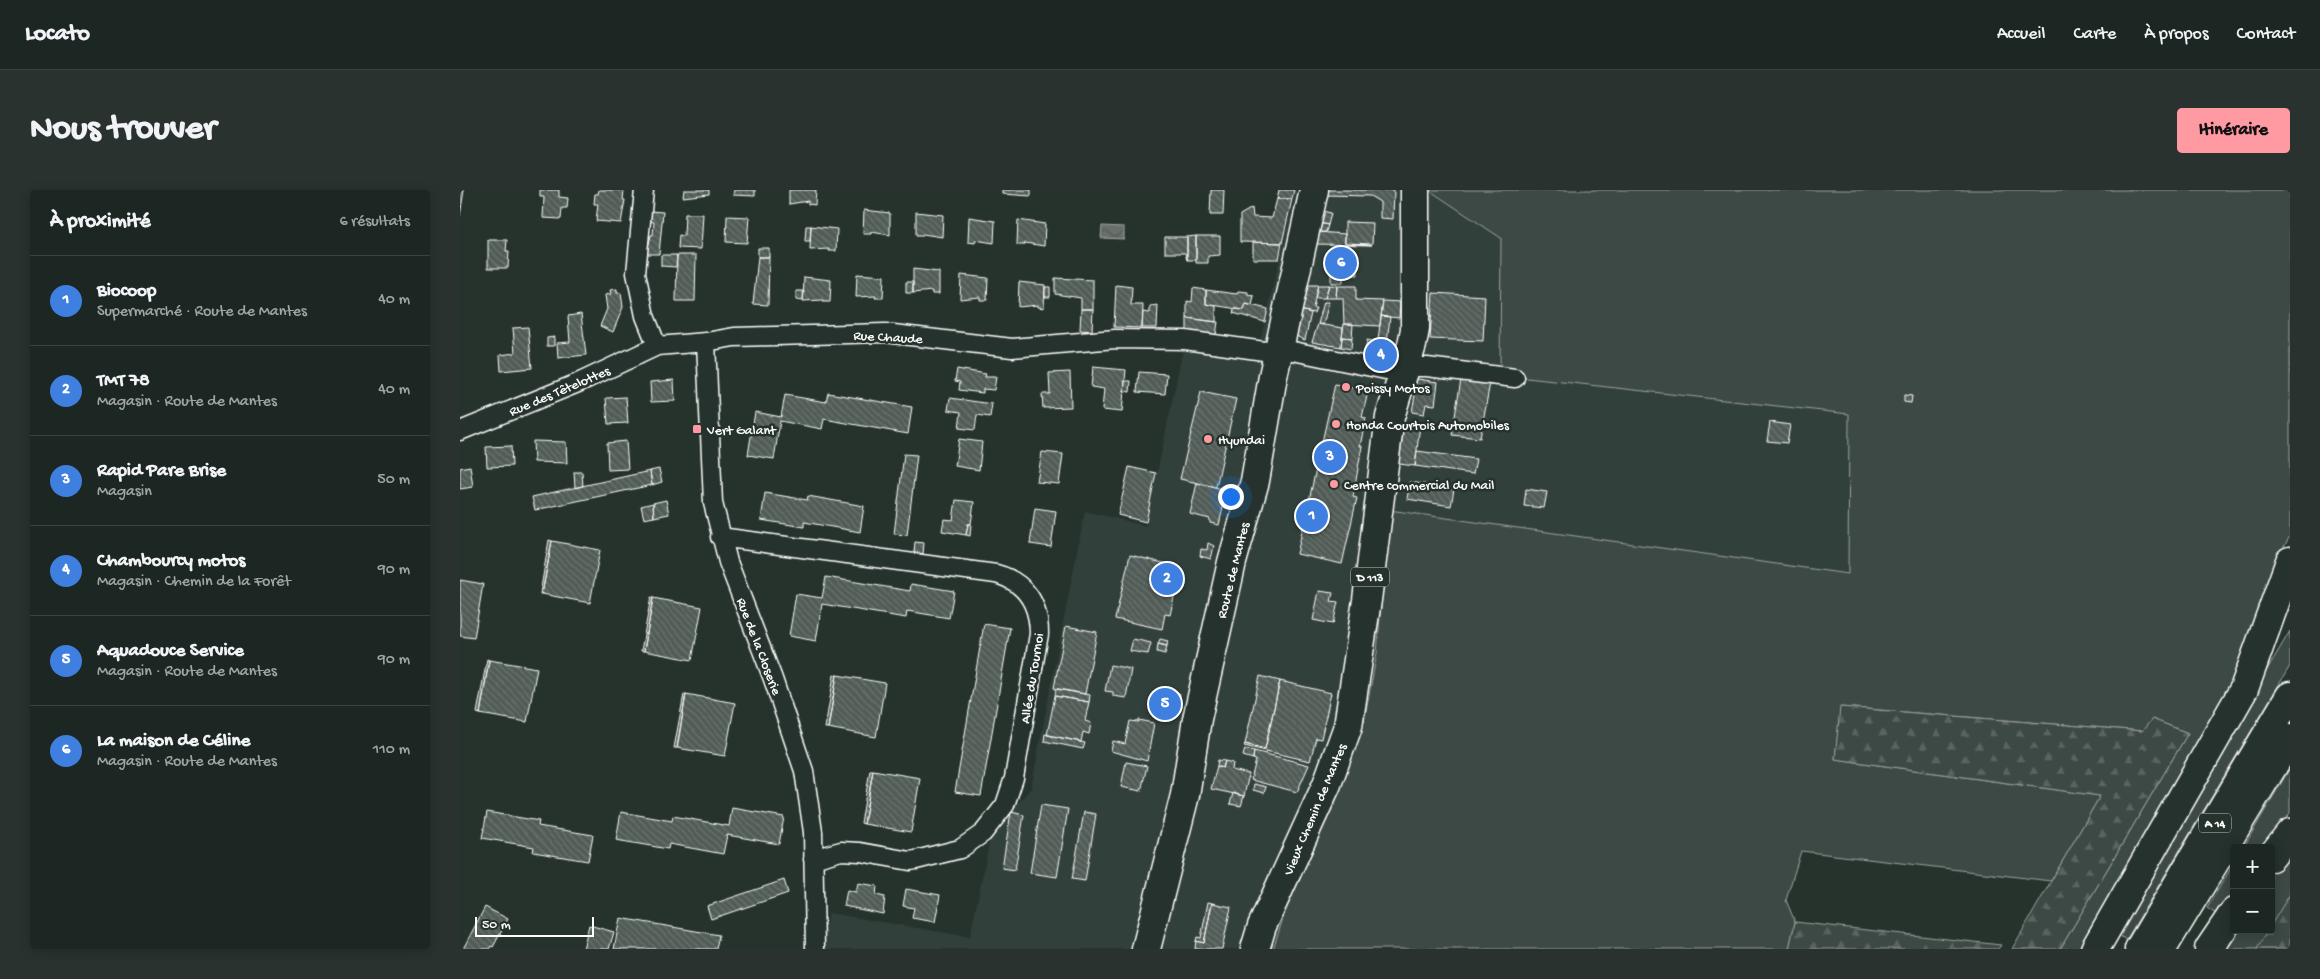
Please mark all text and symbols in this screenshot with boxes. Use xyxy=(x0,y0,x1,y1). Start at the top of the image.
text: Locato xyxy=(25,20,90,49)
text: Accueil xyxy=(1997,24,2045,45)
text: Carte xyxy=(2073,24,2116,45)
text: À propos xyxy=(2144,24,2209,45)
text: Contact xyxy=(2237,24,2295,45)
button: Itinéraire xyxy=(2177,108,2290,153)
text: Nous trouver xyxy=(30,110,216,151)
text: À proximité xyxy=(50,210,151,235)
text: 6 résultats xyxy=(339,213,410,232)
pin: 6 xyxy=(1325,244,1357,282)
text: Biocoop xyxy=(97,280,156,303)
text: 1 xyxy=(63,291,69,310)
text: 40 m xyxy=(378,291,410,310)
text: Supermarché · Route de Mantes xyxy=(97,303,307,322)
street label: Rue Chaude xyxy=(853,328,924,349)
pin: 4 xyxy=(1365,336,1397,374)
street label: Rue des Têtelottes xyxy=(507,363,614,421)
text: TMT 78 xyxy=(97,370,150,393)
text: 2 xyxy=(62,381,70,400)
text: 40 m xyxy=(378,381,410,400)
marker: Poissy Motos xyxy=(1340,381,1352,393)
place label: Poissy Motos xyxy=(1355,381,1431,398)
text: Magasin · Route de Mantes xyxy=(97,393,277,412)
marker: Honda Courtois Automobiles xyxy=(1330,418,1342,430)
place label: Honda Courtois Automobiles xyxy=(1346,418,1510,435)
marker: Vert Galant xyxy=(691,423,703,435)
place label: Vert Galant xyxy=(706,423,777,440)
marker: Hyundai xyxy=(1202,433,1214,445)
place label: Hyundai xyxy=(1218,433,1265,450)
pin: 3 xyxy=(1314,438,1346,476)
text: Rapid Pare Brise xyxy=(97,460,226,483)
text: 3 xyxy=(62,471,70,490)
text: 50 m xyxy=(377,471,410,490)
marker: Centre commercial du Mail xyxy=(1328,478,1340,490)
place label: Centre commercial du Mail xyxy=(1344,478,1494,495)
text: Magasin xyxy=(97,483,152,502)
your location xyxy=(1218,484,1244,510)
pin: 1 xyxy=(1296,497,1328,535)
street label: Route de Mantes xyxy=(1214,520,1255,620)
text: Chambourcy motos xyxy=(97,550,245,573)
pin: 2 xyxy=(1151,560,1183,598)
text: 4 xyxy=(62,561,70,580)
text: 90 m xyxy=(378,561,410,580)
road number: D 113 xyxy=(1351,568,1389,587)
text: Magasin · Chemin de la Forêt xyxy=(97,573,291,592)
street label: Rue de la Closerie xyxy=(731,596,784,699)
street label: Allée du Tournoi xyxy=(1018,632,1049,725)
text: Aquadouce Service xyxy=(97,640,244,663)
text: 5 xyxy=(62,651,70,670)
text: 90 m xyxy=(378,651,410,670)
text: Magasin · Route de Mantes xyxy=(97,663,277,682)
pin: 5 xyxy=(1149,685,1181,723)
text: La maison de Céline xyxy=(97,730,250,753)
text: 6 xyxy=(62,741,70,760)
text: 110 m xyxy=(373,741,410,760)
street label: Vieux Chemin de Mantes xyxy=(1280,741,1352,879)
text: Magasin · Route de Mantes xyxy=(97,753,277,772)
road number: A 14 xyxy=(2199,814,2231,832)
map controls xyxy=(2230,844,2275,934)
button: + xyxy=(2230,844,2275,889)
button: − xyxy=(2230,889,2275,934)
scale bar xyxy=(475,914,594,937)
text: 50 m xyxy=(482,917,511,934)

